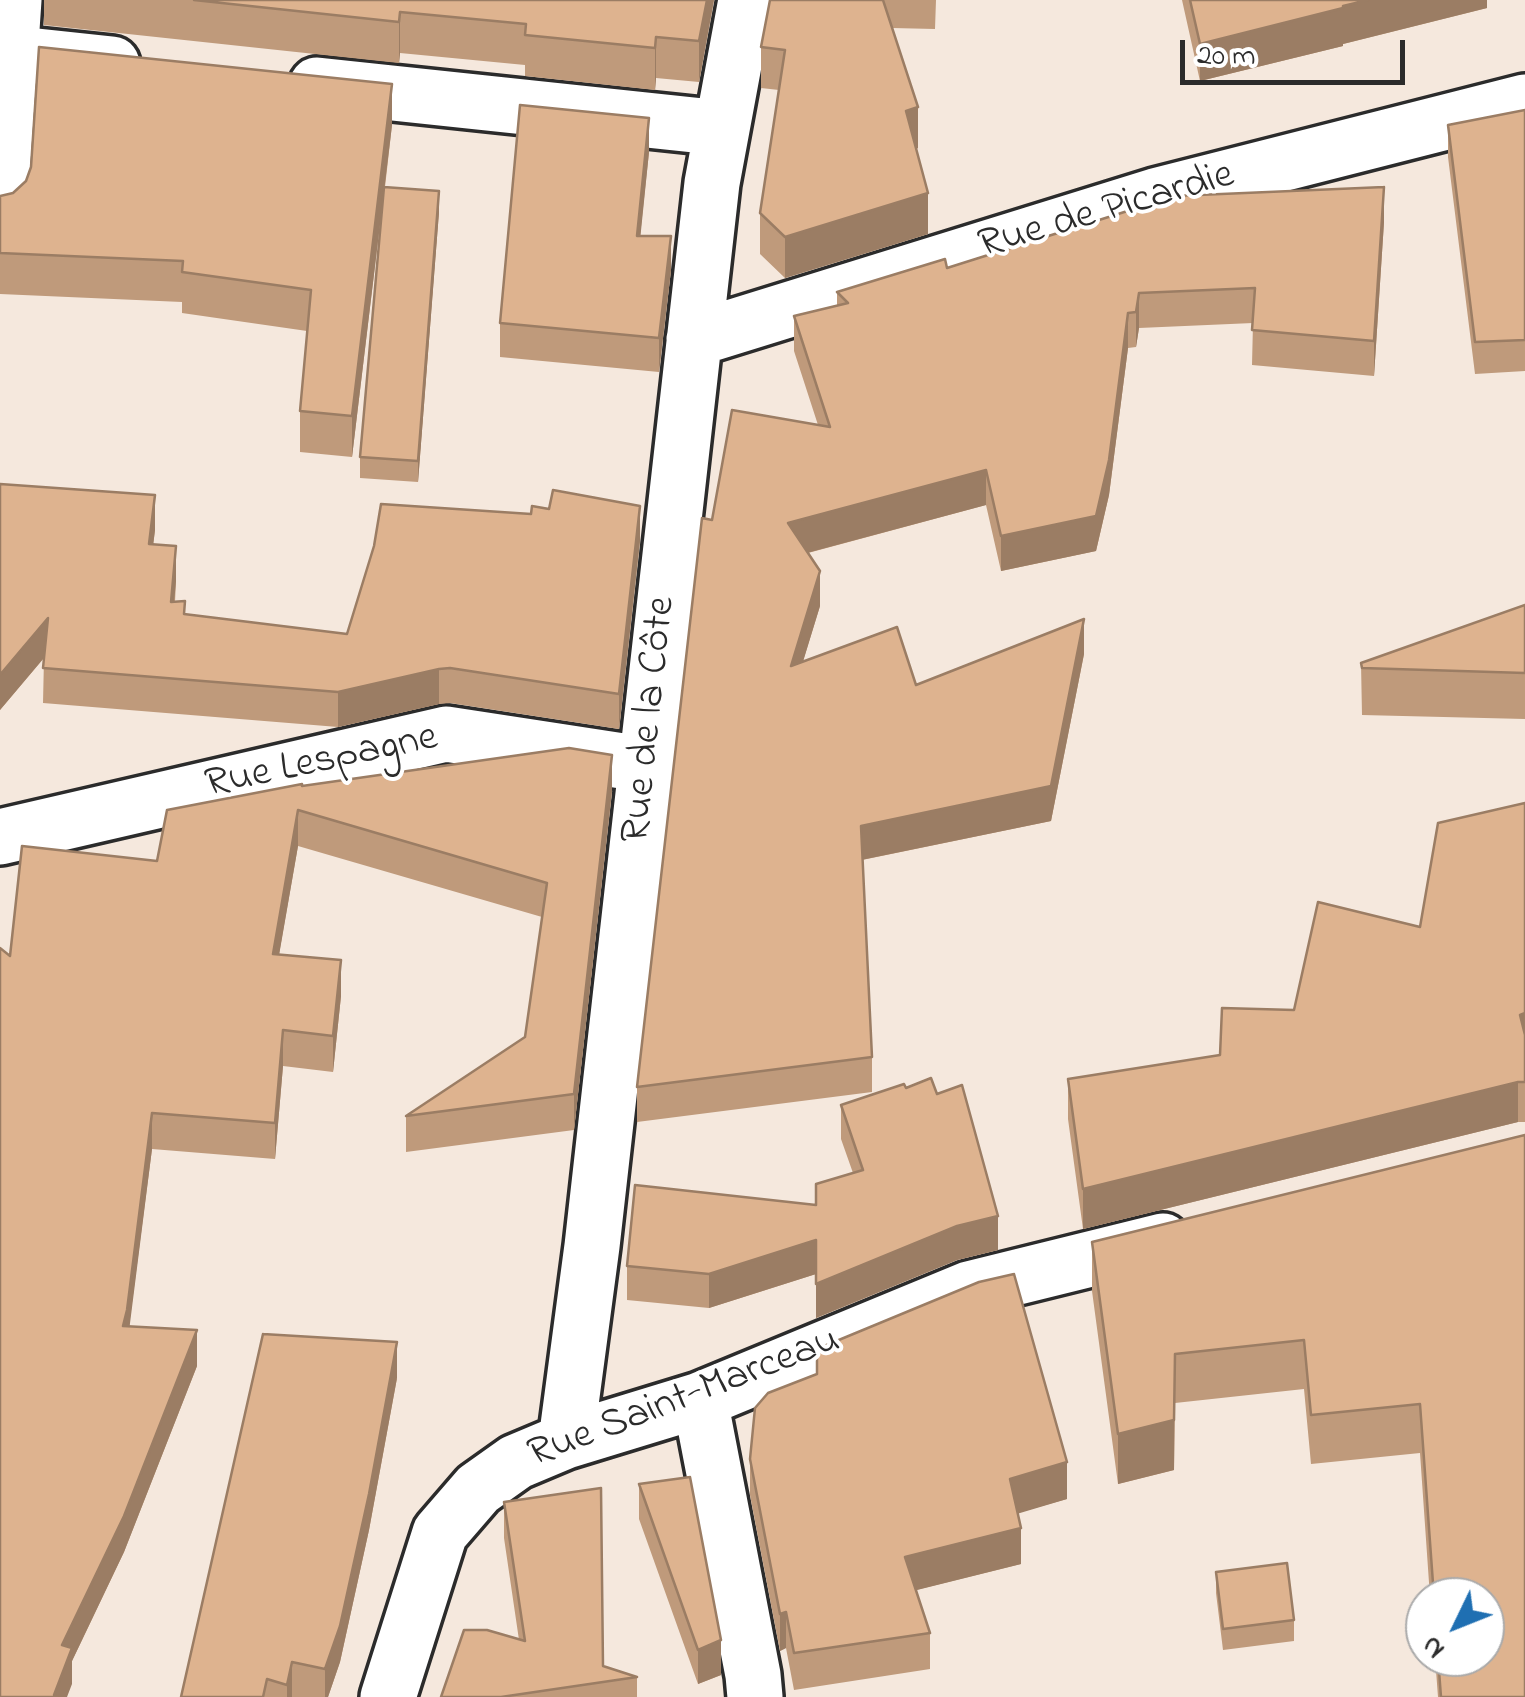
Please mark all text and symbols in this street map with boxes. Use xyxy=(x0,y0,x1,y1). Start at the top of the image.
scale bar xyxy=(1185,20,1410,82)
text: 20 m xyxy=(1197,35,1256,79)
street label: Rue de Picardie xyxy=(974,153,1240,273)
street label: Rue de la Côte xyxy=(614,594,690,846)
street label: Rue Lespagne xyxy=(201,715,443,813)
street label: Rue Saint-Marceau xyxy=(522,1317,848,1483)
north arrow xyxy=(1405,1577,1505,1677)
text: N xyxy=(1413,1626,1456,1667)

